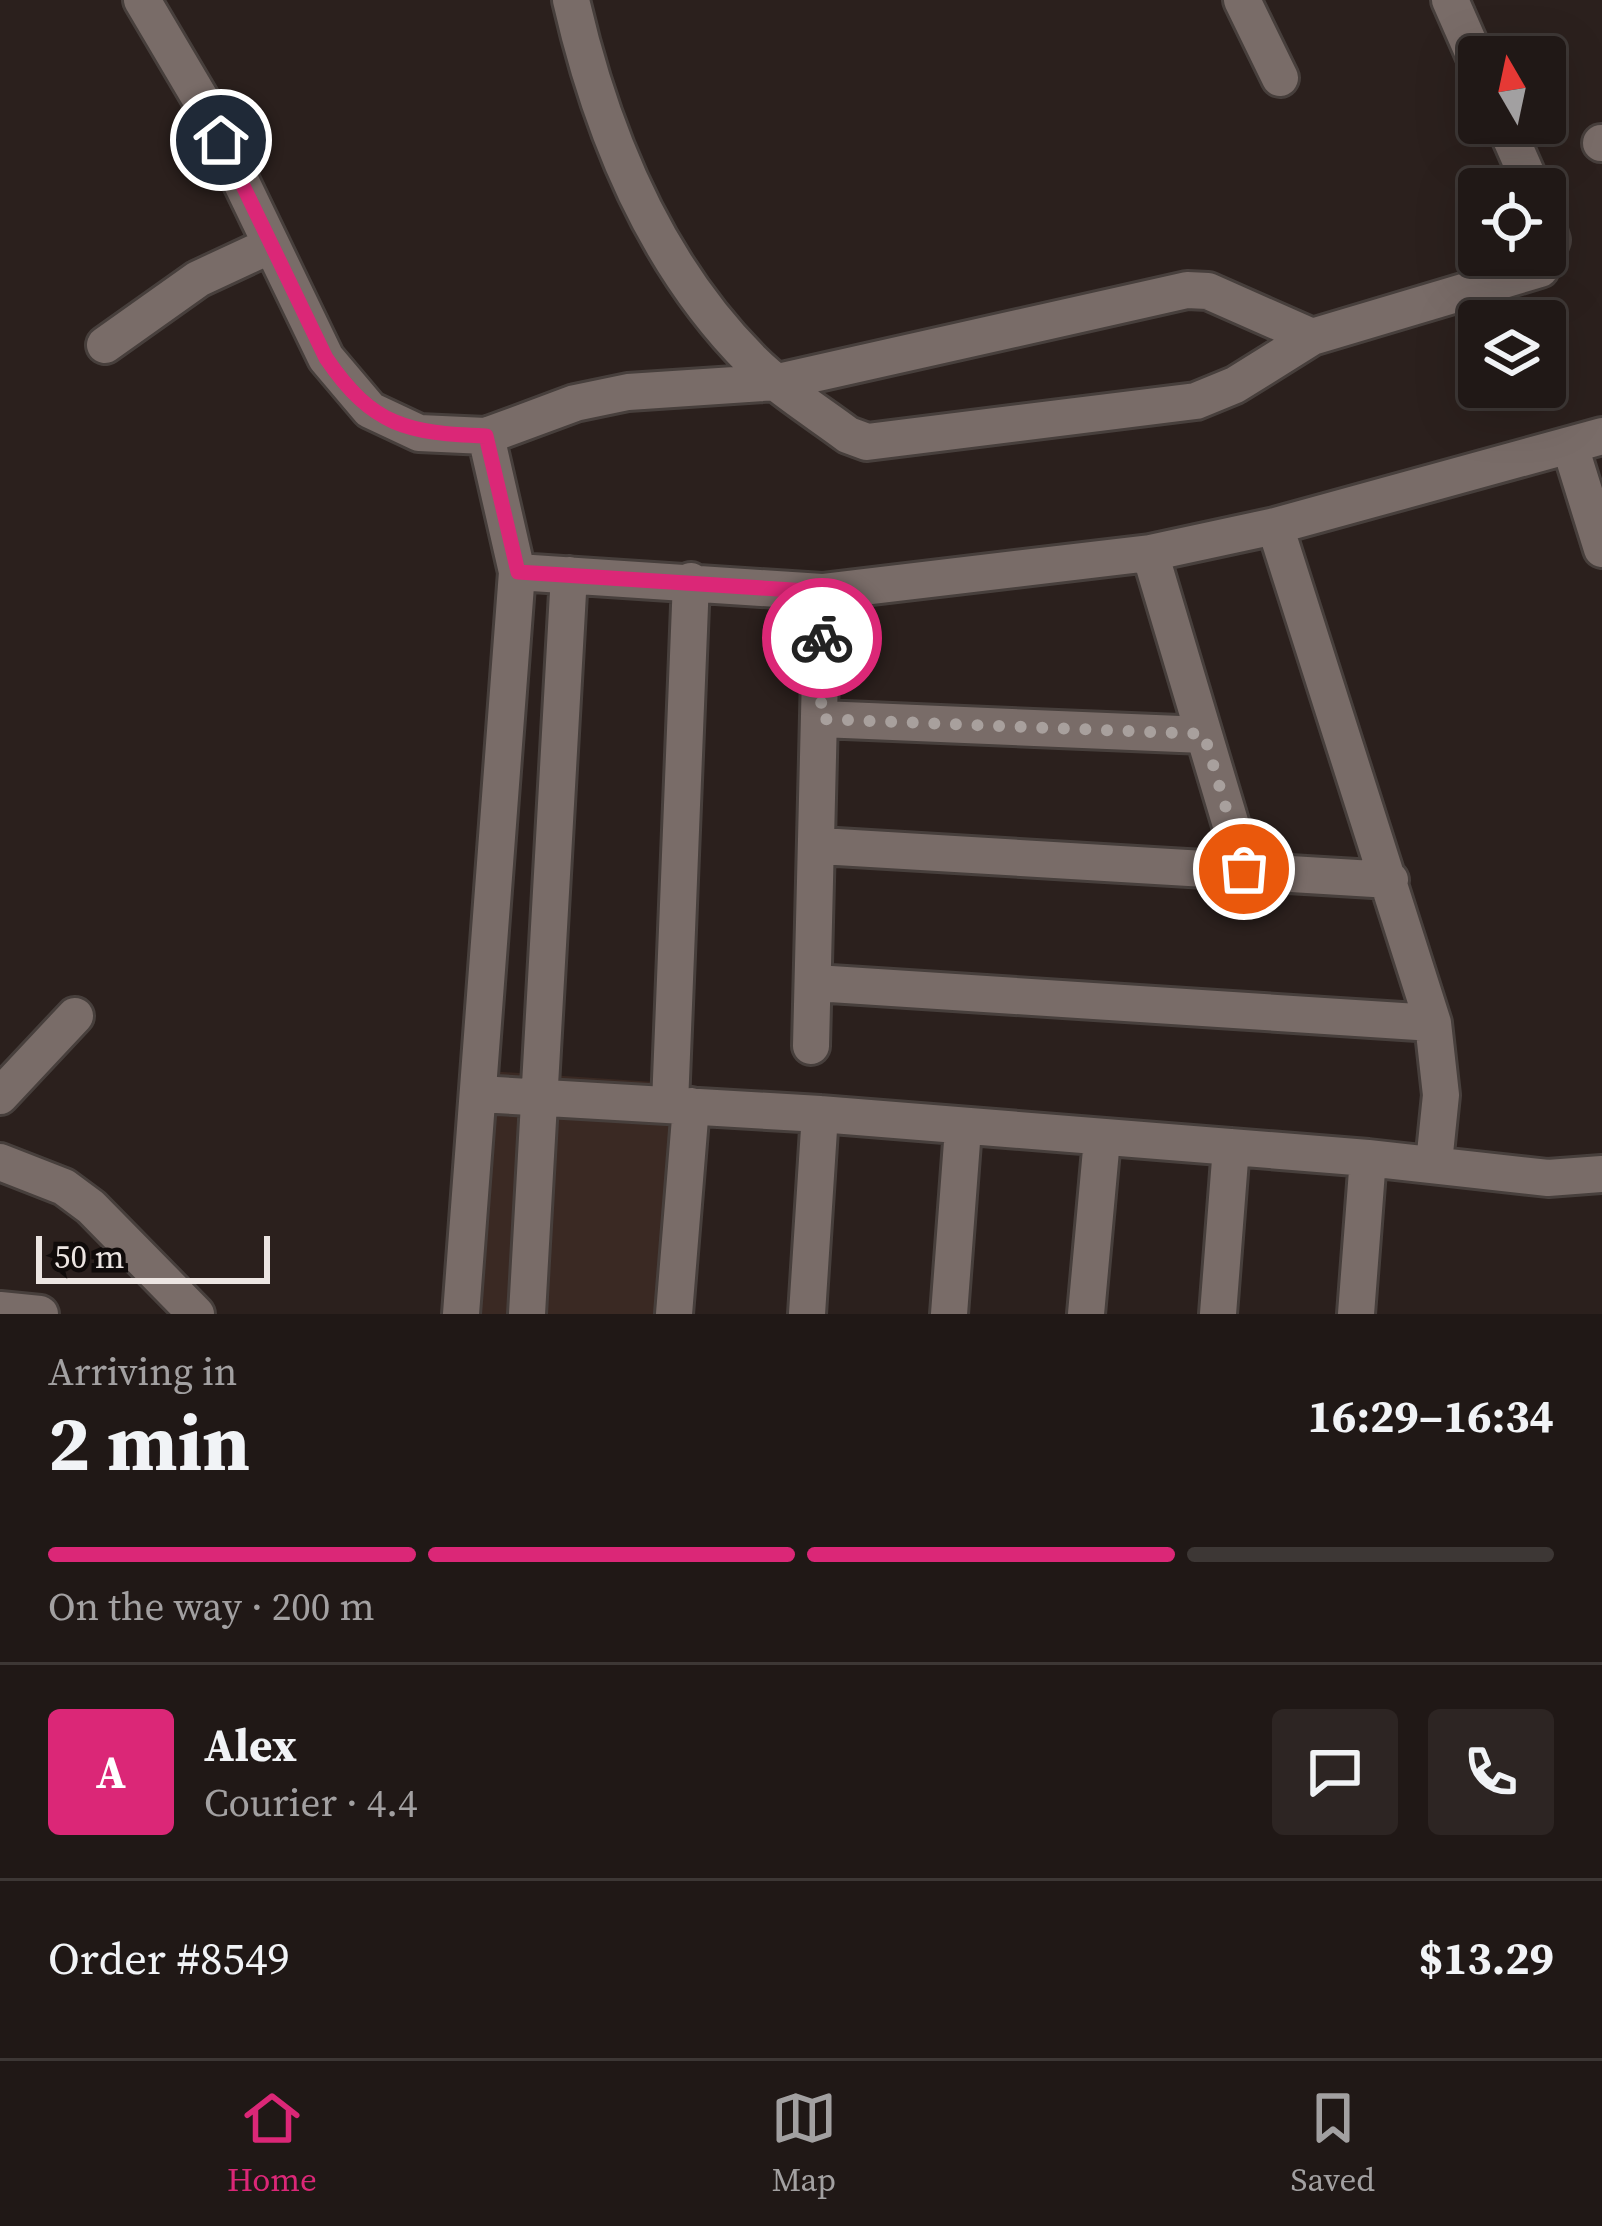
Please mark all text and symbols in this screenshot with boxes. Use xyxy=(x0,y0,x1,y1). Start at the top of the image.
north arrow xyxy=(1458,36,1566,144)
map controls xyxy=(1458,36,1566,408)
pin xyxy=(170,89,272,191)
icon: home xyxy=(188,107,254,173)
button: locate xyxy=(1458,168,1566,276)
button: layers xyxy=(1458,300,1566,408)
courier xyxy=(762,578,882,698)
icon: bike xyxy=(789,605,855,671)
pin xyxy=(1193,818,1295,920)
icon: bag xyxy=(1211,836,1277,902)
scale bar xyxy=(36,1230,270,1283)
text: 50 m xyxy=(54,1234,124,1279)
text: Arriving in xyxy=(48,1345,237,1398)
text: 16:29–16:34 xyxy=(1308,1385,1554,1447)
text: 2 min xyxy=(48,1389,250,1496)
text: On the way · 200 m xyxy=(48,1580,375,1633)
button: chat xyxy=(1272,1709,1398,1835)
button: phone xyxy=(1428,1709,1554,1835)
text: Alex xyxy=(204,1714,297,1776)
text: A xyxy=(96,1741,126,1803)
text: Courier · 4.4 xyxy=(204,1776,417,1829)
text: Order #8549 xyxy=(48,1927,290,1989)
text: $13.29 xyxy=(1419,1927,1554,1989)
tab: Home xyxy=(227,2085,317,2202)
tab: Map xyxy=(771,2085,837,2202)
tab: Saved xyxy=(1290,2085,1375,2202)

